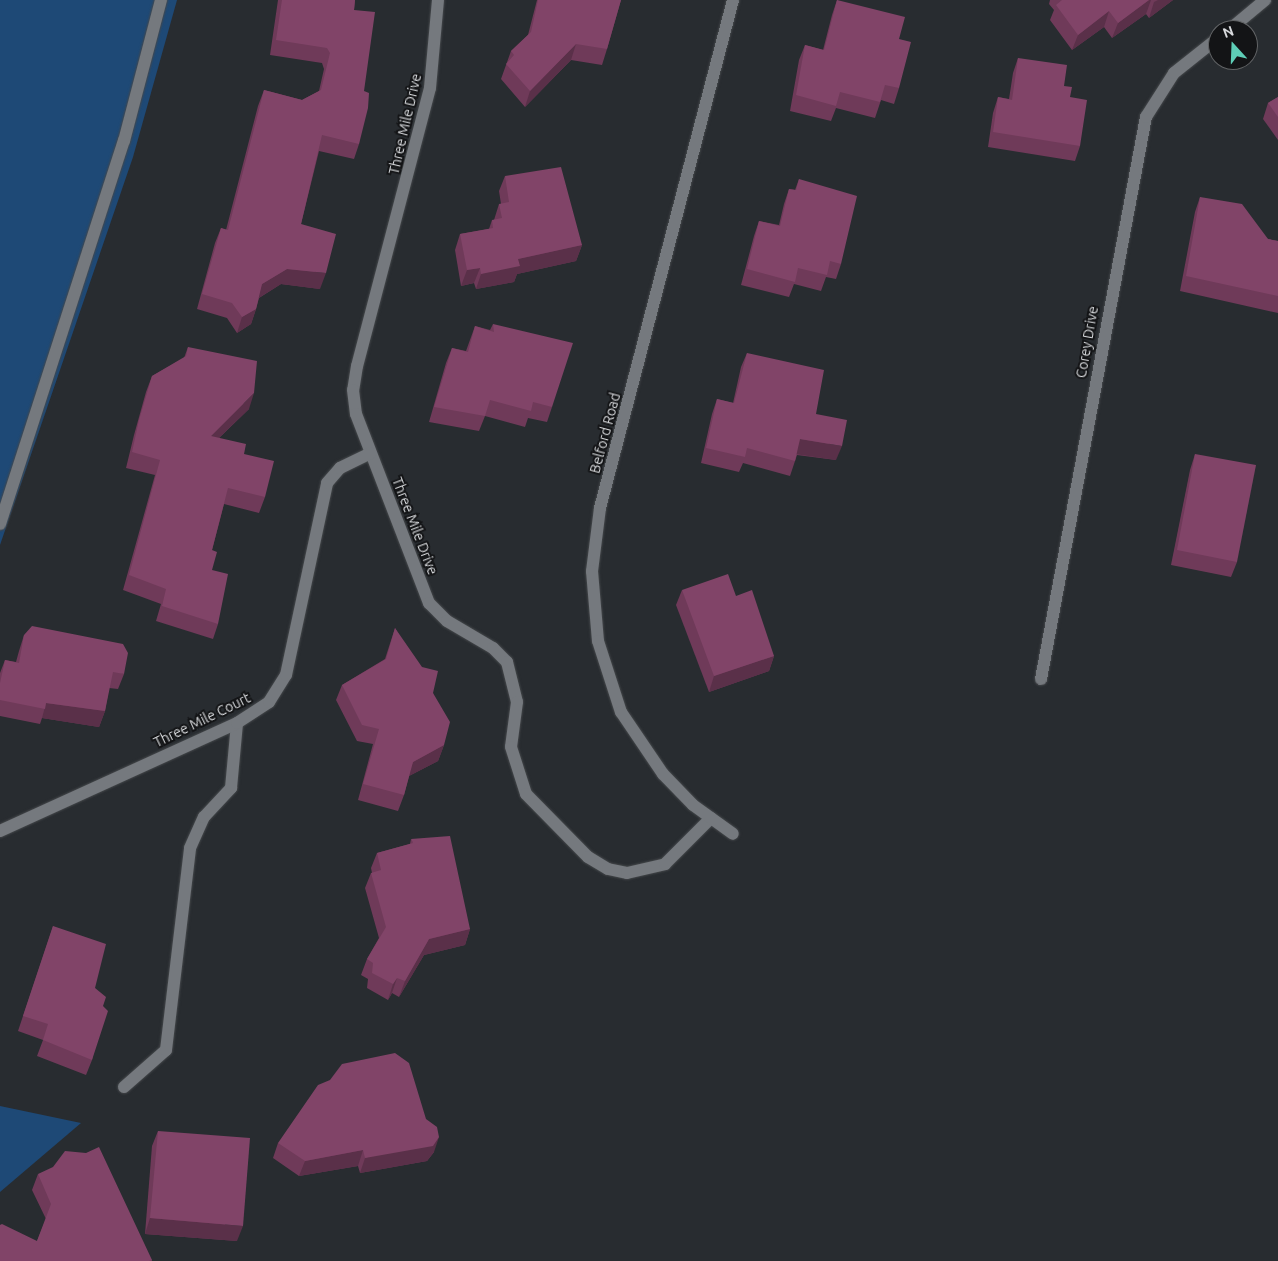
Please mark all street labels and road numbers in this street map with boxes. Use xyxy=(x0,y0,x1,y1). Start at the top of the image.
street label: Three Mile Drive xyxy=(385,72,425,176)
street label: Corey Drive xyxy=(1072,305,1102,379)
street label: Belford Road xyxy=(586,391,624,475)
street label: Three Mile Drive xyxy=(389,475,441,577)
street label: Three Mile Court xyxy=(151,689,253,751)

